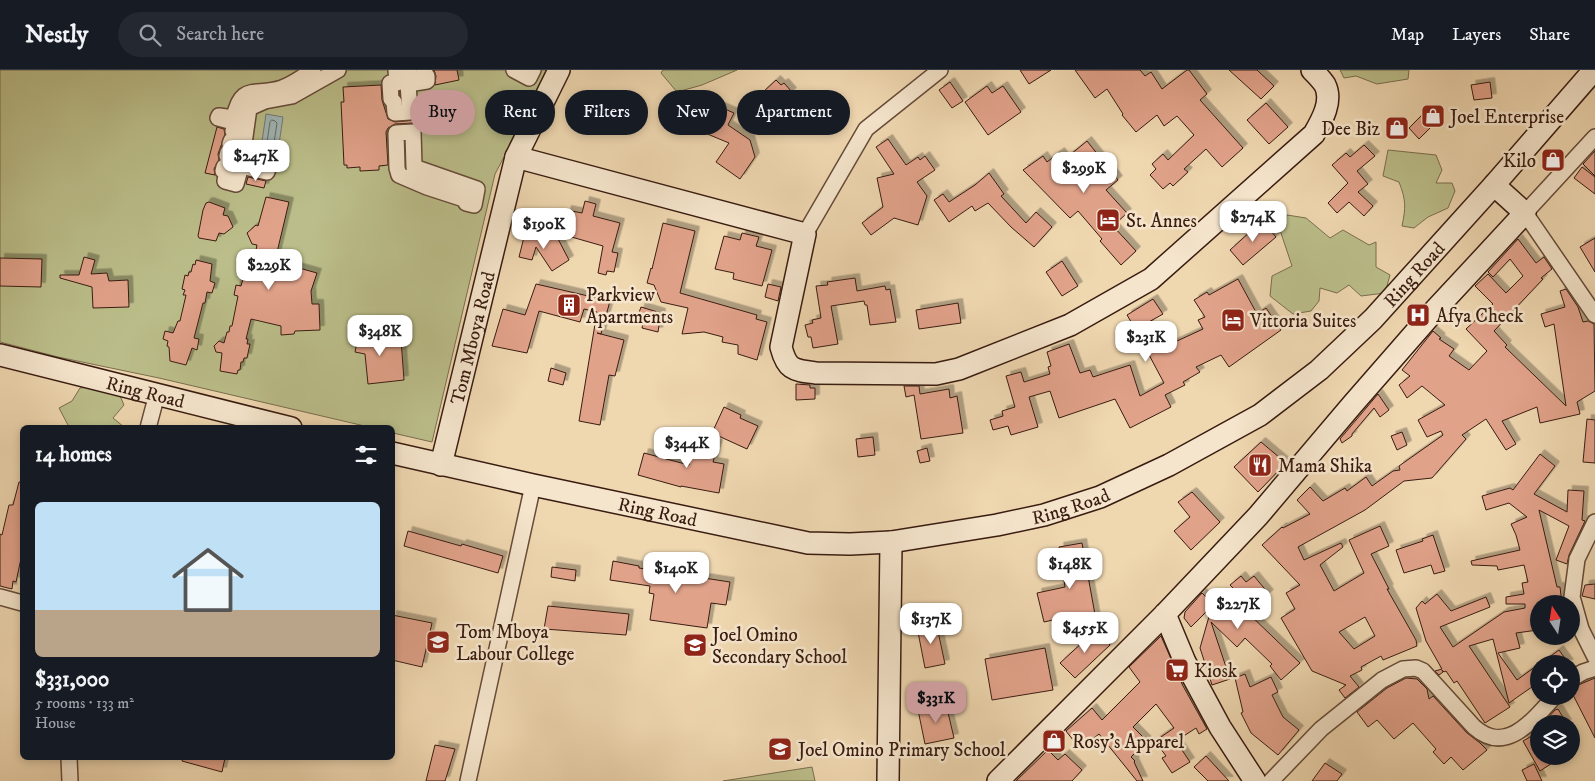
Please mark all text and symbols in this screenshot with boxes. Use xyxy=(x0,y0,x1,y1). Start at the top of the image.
search box xyxy=(118,12,468,57)
text: Nestly xyxy=(25,20,88,50)
icon: search xyxy=(136,21,164,49)
text: Search here xyxy=(176,23,264,46)
text: Map xyxy=(1391,24,1424,46)
text: Layers xyxy=(1452,24,1501,46)
text: Share xyxy=(1529,24,1570,46)
chip: Buy xyxy=(410,90,475,135)
chip: Rent xyxy=(485,90,555,135)
chip: Filters xyxy=(565,90,648,135)
chip: New xyxy=(658,90,727,135)
chip: Apartment xyxy=(737,90,850,135)
shop icon: Joel Enterprise xyxy=(1420,103,1446,129)
place label: Joel Enterprise xyxy=(1448,106,1564,129)
shop icon: Dee Biz xyxy=(1384,115,1410,141)
place label: Dee Biz xyxy=(1321,118,1380,141)
pin: $247K xyxy=(221,140,291,182)
text: $247K xyxy=(234,146,278,166)
shop icon: Kilo xyxy=(1540,147,1566,173)
place label: Kilo xyxy=(1503,150,1536,173)
pin: $299K xyxy=(1049,152,1119,194)
text: $299K xyxy=(1062,158,1106,178)
pin: $274K xyxy=(1218,200,1288,243)
hotel icon: St. Annes xyxy=(1095,207,1121,233)
text: $274K xyxy=(1231,207,1275,227)
pin: $190K xyxy=(509,208,579,250)
place label: St. Annes xyxy=(1126,210,1197,233)
text: $190K xyxy=(523,214,565,234)
street label: Ring Road xyxy=(1379,237,1451,312)
pin: $229K xyxy=(234,248,304,291)
text: $229K xyxy=(247,255,291,275)
street label: Tom Mboya Road xyxy=(446,269,501,407)
place label: Parkview Apartments xyxy=(586,284,673,329)
building icon: Parkview Apartments xyxy=(556,292,582,318)
hospital icon: Afya Check xyxy=(1405,302,1431,328)
place label: Afya Check xyxy=(1436,305,1524,328)
hotel icon: Vittoria Suites xyxy=(1220,307,1246,333)
place label: Vittoria Suites xyxy=(1249,310,1356,333)
pin: $348K xyxy=(345,314,415,357)
pin: $231K xyxy=(1111,320,1181,363)
text: $348K xyxy=(358,321,402,341)
text: $231K xyxy=(1126,327,1166,347)
street label: Ring Road xyxy=(103,372,187,414)
pin: $344K xyxy=(652,426,722,469)
text: $344K xyxy=(665,433,709,453)
icon: filters xyxy=(352,441,380,469)
text: 14 homes xyxy=(35,442,112,468)
restaurant icon: Mama Shika xyxy=(1247,452,1273,478)
place label: Mama Shika xyxy=(1278,455,1372,478)
street label: Ring Road xyxy=(1030,484,1114,530)
street label: Ring Road xyxy=(616,493,699,532)
icon: home xyxy=(163,535,253,625)
pin: $148K xyxy=(1035,548,1105,590)
pin: $140K xyxy=(641,552,711,594)
text: $148K xyxy=(1048,554,1092,574)
text: $140K xyxy=(654,558,698,578)
pin: $227K xyxy=(1203,588,1273,630)
text: $227K xyxy=(1216,594,1260,614)
north arrow xyxy=(1530,595,1580,645)
map controls xyxy=(1530,595,1580,765)
pin: $137K xyxy=(896,602,966,645)
text: $137K xyxy=(911,609,951,629)
pin: $455K xyxy=(1050,612,1120,654)
text: $455K xyxy=(1063,618,1107,638)
place label: Tom Mboya Labour College xyxy=(456,621,574,666)
place label: Joel Omino Secondary School xyxy=(710,624,847,669)
school or university icon: Tom Mboya Labour College xyxy=(425,629,451,655)
school or university icon: Joel Omino Secondary School xyxy=(682,632,708,658)
button: locate xyxy=(1530,655,1580,705)
supermarket icon: Kiosk xyxy=(1164,657,1190,683)
place label: Kiosk xyxy=(1194,660,1238,683)
text: $331,000 xyxy=(35,667,109,693)
pin: $331K xyxy=(901,682,971,724)
text: $331K xyxy=(917,688,955,708)
text: 5 rooms · 133 m² xyxy=(35,693,134,713)
text: House xyxy=(35,713,76,733)
button: layers xyxy=(1530,715,1580,765)
shop icon: Rosy's Apparel xyxy=(1041,728,1067,754)
place label: Rosy's Apparel xyxy=(1072,731,1185,754)
school or university icon: Joel Omino Primary School xyxy=(767,736,793,762)
place label: Joel Omino Primary School xyxy=(796,739,1006,762)

